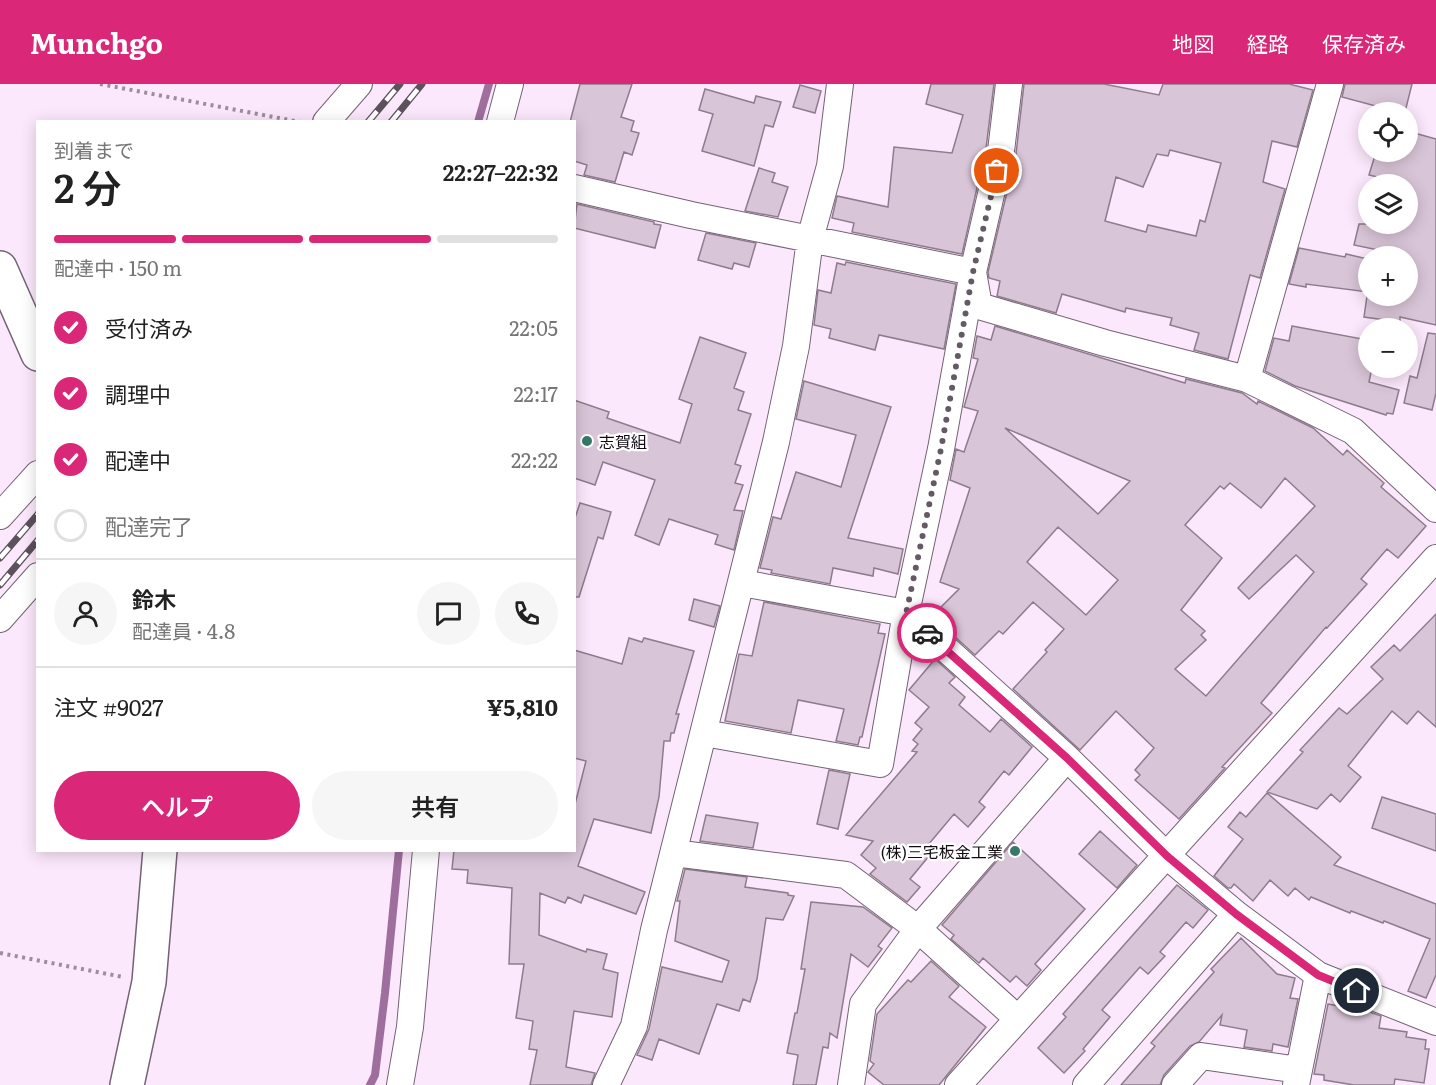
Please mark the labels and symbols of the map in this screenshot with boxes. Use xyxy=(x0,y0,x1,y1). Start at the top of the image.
pin xyxy=(971,145,1022,196)
place label: 志賀組 xyxy=(599,429,647,453)
marker: 志賀組 xyxy=(580,434,594,448)
courier xyxy=(897,603,957,663)
place label: (株)三宅板金工業 xyxy=(880,839,1003,863)
marker: (株)三宅板金工業 xyxy=(1008,844,1022,858)
pin xyxy=(1331,965,1382,1016)

